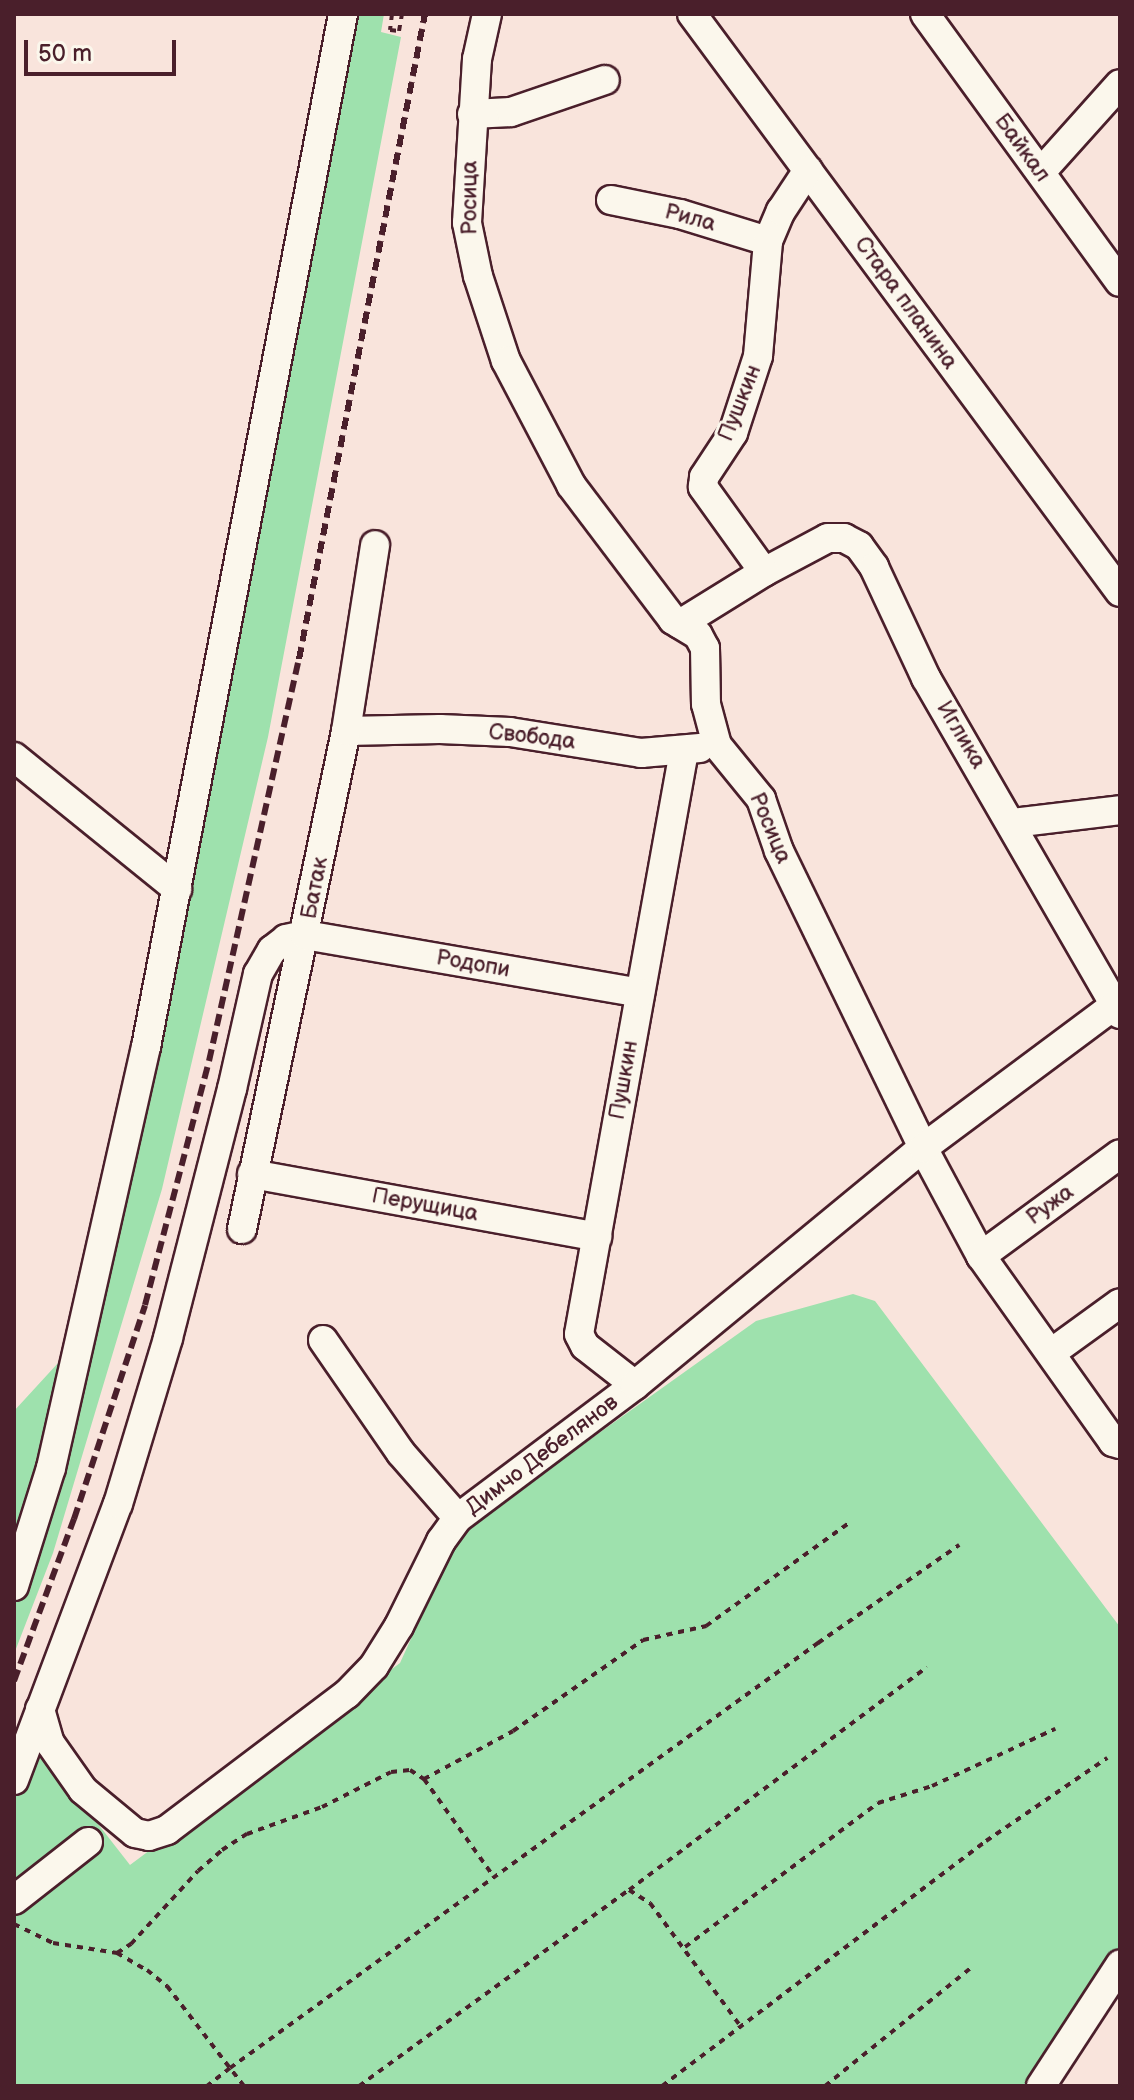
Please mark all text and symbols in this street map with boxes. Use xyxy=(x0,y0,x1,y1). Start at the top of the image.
scale bar xyxy=(28,24,180,74)
text: 50 m xyxy=(38,39,92,68)
street label: Байкал xyxy=(989,109,1055,187)
street label: Росица xyxy=(457,161,483,235)
street label: Рила xyxy=(662,199,718,237)
street label: Стара планина xyxy=(849,232,963,374)
street label: Пушкин xyxy=(713,361,767,445)
street label: Иглика xyxy=(931,696,991,774)
street label: Свобода xyxy=(487,719,577,755)
street label: Росица xyxy=(743,789,797,867)
street label: Батак xyxy=(296,855,334,921)
street label: Родопи xyxy=(434,945,512,983)
street label: Пушкин xyxy=(604,1038,644,1122)
street label: Ружа xyxy=(1021,1179,1079,1231)
street label: Перущица xyxy=(370,1183,480,1227)
street label: Димчо Дебелянов xyxy=(461,1389,623,1521)

